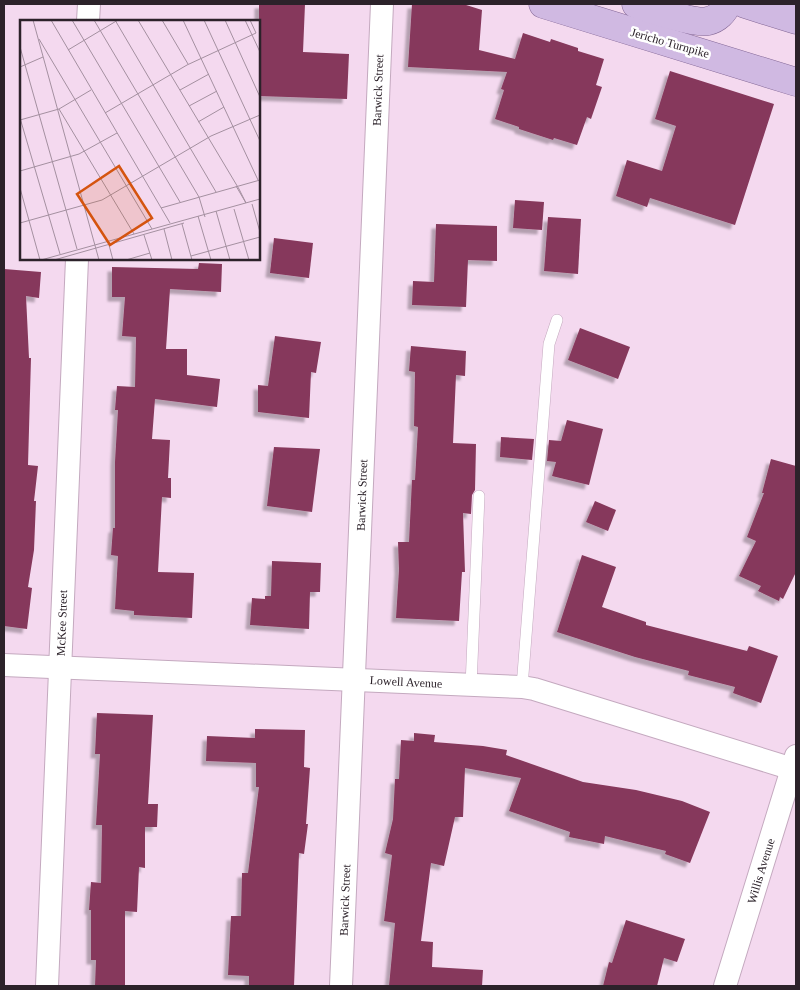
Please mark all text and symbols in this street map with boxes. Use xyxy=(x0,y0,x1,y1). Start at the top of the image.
inset map xyxy=(20,20,260,260)
street label: Jericho Turnpike xyxy=(629,25,711,61)
street label: Barwick Street xyxy=(370,53,386,126)
street label: Barwick Street xyxy=(354,458,370,531)
street label: McKee Street xyxy=(54,589,70,656)
street label: Lowell Avenue xyxy=(369,673,443,691)
street label: Willis Avenue xyxy=(744,837,778,905)
street label: Barwick Street xyxy=(337,863,353,936)

